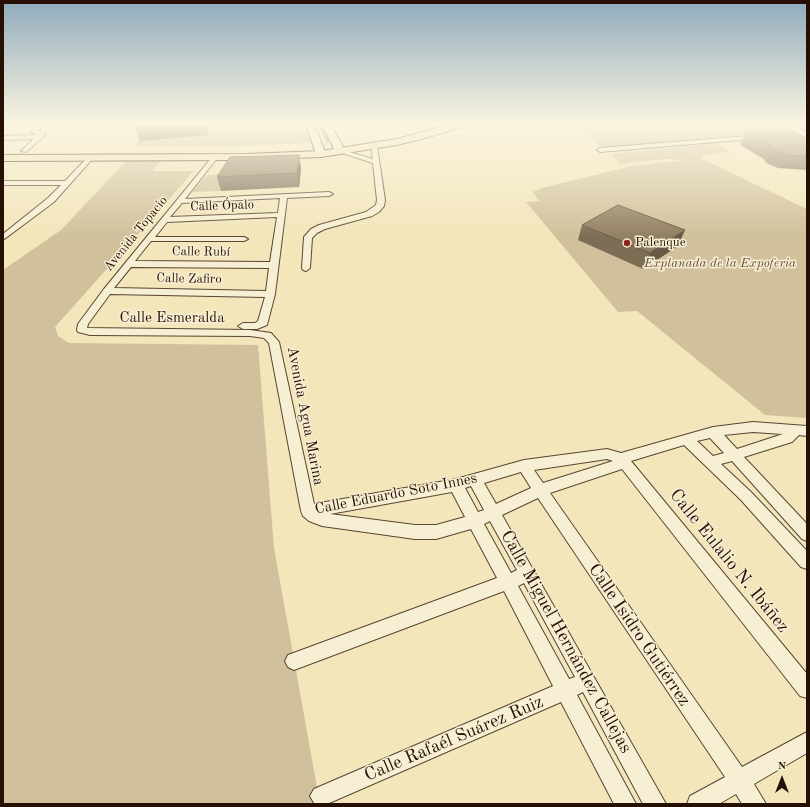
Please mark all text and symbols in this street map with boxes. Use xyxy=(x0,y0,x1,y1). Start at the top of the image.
street label: Avenida Topacio xyxy=(101,193,171,275)
street label: Calle Ópalo xyxy=(190,197,254,215)
place label: Palenque xyxy=(635,235,686,251)
marker: Palenque xyxy=(622,238,632,248)
street label: Calle Rubí xyxy=(172,244,230,260)
park label: Explanada de la Expoferia xyxy=(644,256,796,272)
street label: Calle Zafiro xyxy=(156,271,222,287)
street label: Calle Esmeralda xyxy=(119,309,225,327)
street label: Avenida Agua Marina xyxy=(283,345,327,487)
street label: Calle Eduardo Soto Innes xyxy=(313,469,479,519)
street label: Calle Eulalio N. Ibáñez xyxy=(664,485,794,637)
street label: Calle Miguel Hernández Callejas xyxy=(496,527,636,757)
street label: Calle Isidro Gutiérrez xyxy=(583,560,695,710)
street label: Calle Rafaél Suárez Ruiz xyxy=(361,691,547,787)
north arrow xyxy=(762,759,802,799)
text: N xyxy=(778,761,786,772)

